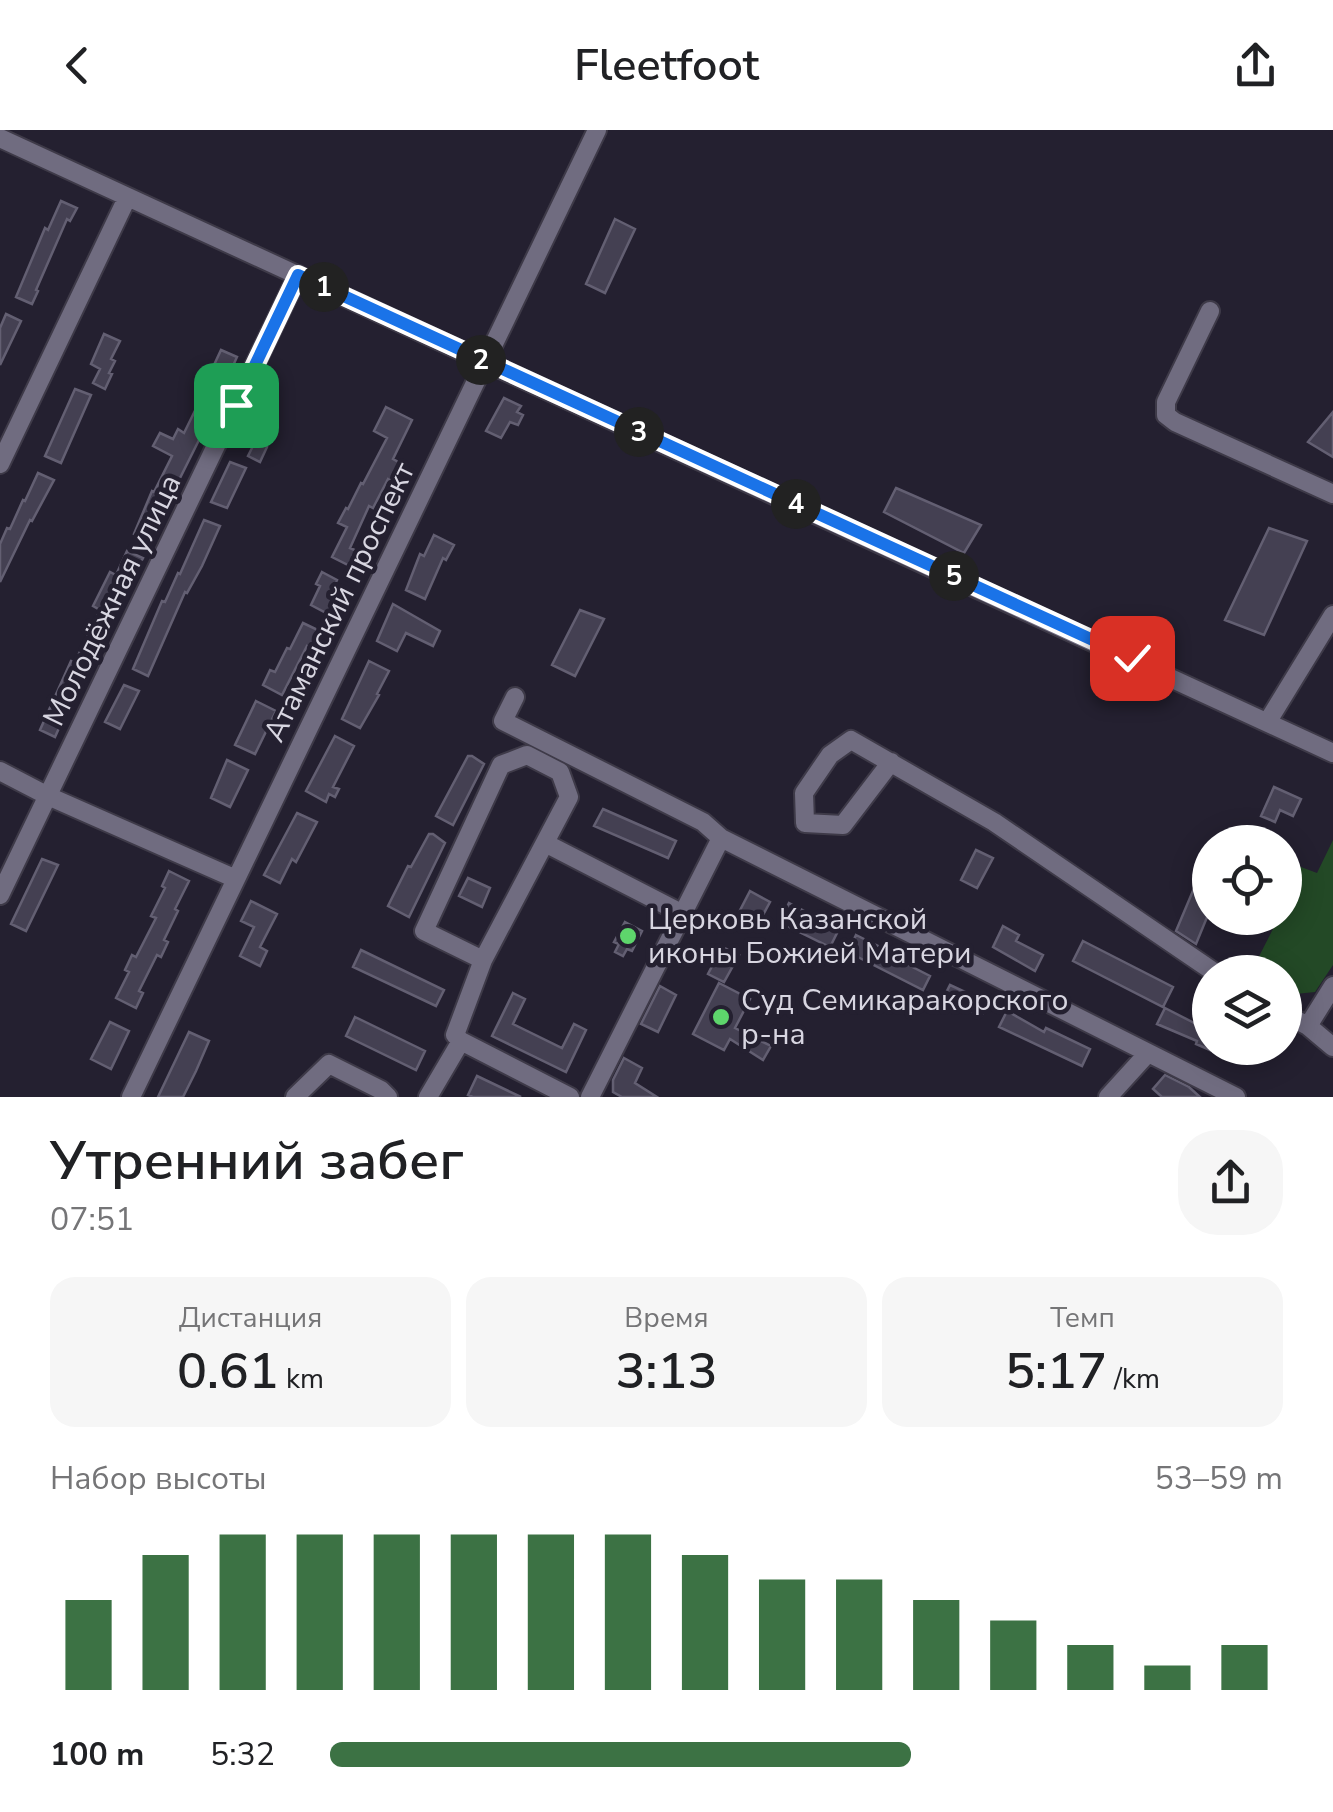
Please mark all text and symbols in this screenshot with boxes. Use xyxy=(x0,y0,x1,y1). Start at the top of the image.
text: Fleetfoot xyxy=(574,35,759,96)
icon: back xyxy=(50,38,105,93)
icon: share xyxy=(1228,38,1283,93)
pin: 1 xyxy=(299,262,349,312)
text: 1 xyxy=(316,268,332,306)
pin: 2 xyxy=(456,335,506,385)
text: 2 xyxy=(473,341,489,379)
pin xyxy=(194,363,279,448)
icon: arrive xyxy=(209,378,264,433)
pin: 3 xyxy=(614,407,664,457)
text: 3 xyxy=(631,413,647,451)
street label: Атаманский проспект xyxy=(254,455,425,749)
street label: Молодёжная улица xyxy=(34,467,191,733)
pin: 4 xyxy=(771,479,821,529)
text: 4 xyxy=(788,485,804,523)
pin: 5 xyxy=(929,551,979,601)
text: 5 xyxy=(946,557,962,595)
pin xyxy=(1090,616,1175,701)
icon: check xyxy=(1105,631,1160,686)
map controls xyxy=(1192,825,1302,1065)
button: locate xyxy=(1192,825,1302,935)
place label: Церковь Казанской иконы Божией Матери xyxy=(648,899,972,974)
marker: Церковь Казанской иконы Божией Матери xyxy=(617,925,639,947)
button: layers xyxy=(1192,955,1302,1065)
place label: Суд Семикаракорского р-на xyxy=(741,980,1068,1055)
marker: Суд Семикаракорского р-на xyxy=(710,1006,732,1028)
text: Утренний забег xyxy=(50,1123,464,1198)
button: share xyxy=(1178,1130,1283,1235)
text: 07:51 xyxy=(50,1198,134,1241)
text: Дистанция xyxy=(179,1299,322,1337)
text: Время xyxy=(624,1299,709,1337)
text: Темп xyxy=(1050,1299,1115,1337)
text: 0.61 xyxy=(177,1337,279,1406)
text: 3:13 xyxy=(616,1337,717,1406)
text: 5:17 xyxy=(1005,1337,1107,1406)
text: km xyxy=(279,1360,324,1398)
text: /km xyxy=(1107,1360,1160,1398)
text: Набор высоты xyxy=(50,1457,267,1500)
text: 53–59 m xyxy=(1155,1457,1283,1500)
text: 100 m xyxy=(50,1733,144,1776)
text: 5:32 xyxy=(210,1733,275,1776)

